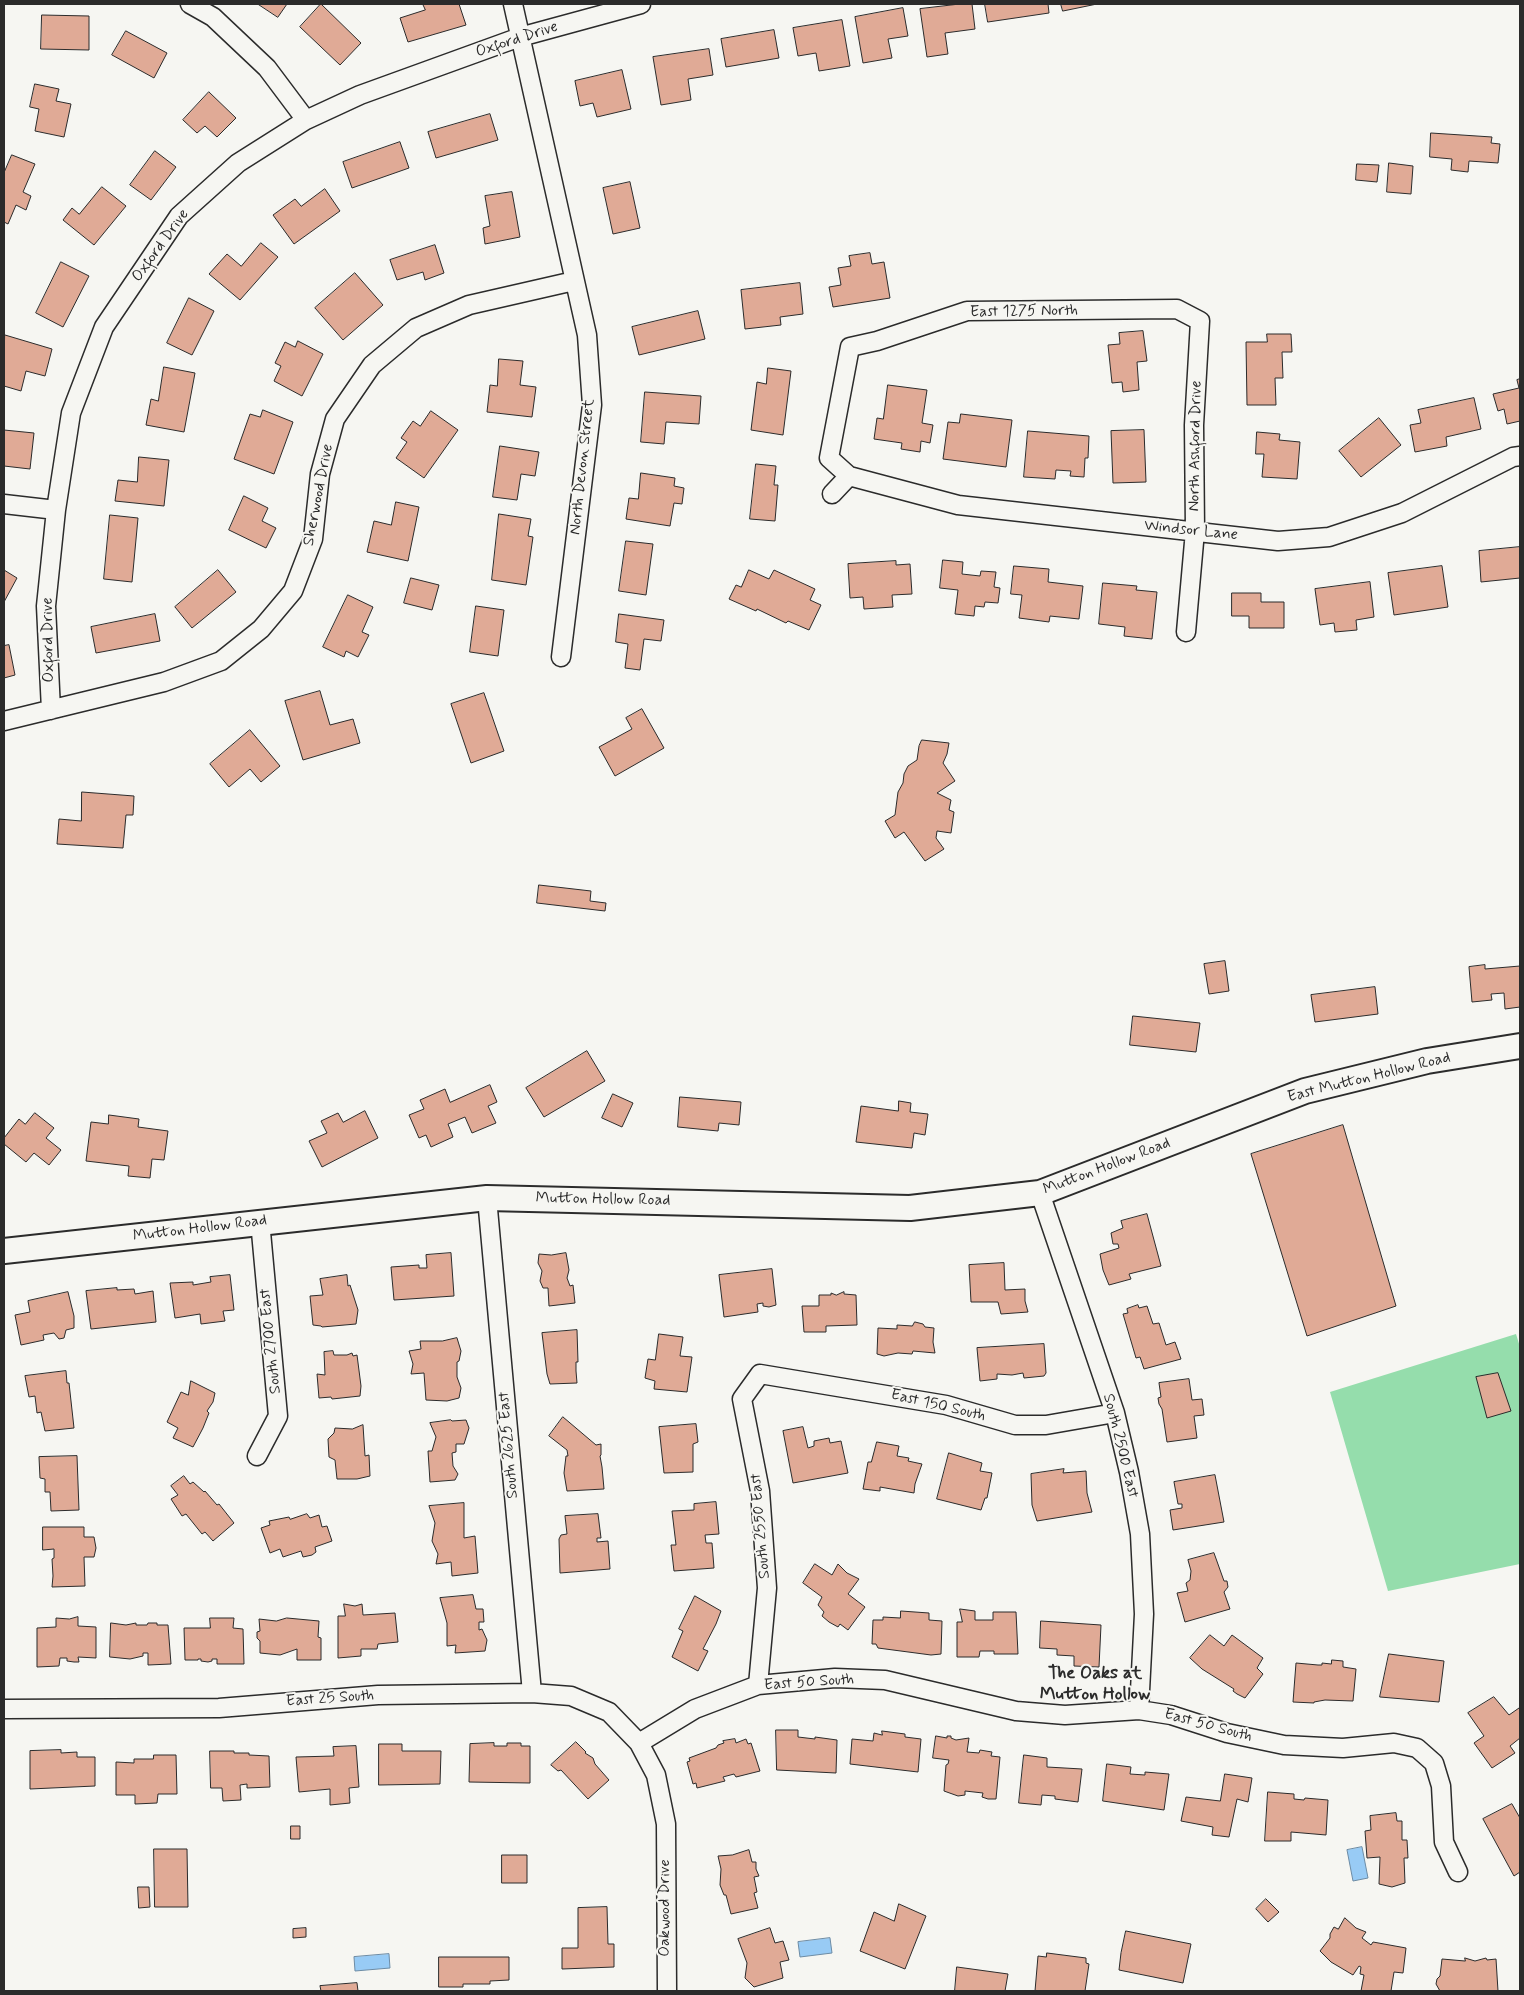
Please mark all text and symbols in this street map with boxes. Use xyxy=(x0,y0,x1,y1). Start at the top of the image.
street label: Oxford Drive xyxy=(473,18,561,62)
street label: Oxford Drive xyxy=(128,206,194,286)
street label: East 1275 North xyxy=(970,301,1078,323)
street label: North Ashford Drive xyxy=(1185,380,1207,512)
street label: North Devon Street xyxy=(566,398,600,536)
street label: Sherwood Drive xyxy=(300,442,338,548)
street label: Windsor Lane xyxy=(1143,517,1239,545)
street label: Oxford Drive xyxy=(39,597,59,683)
street label: East Mutton Hollow Road xyxy=(1286,1048,1452,1108)
street label: Mutton Hollow Road xyxy=(1041,1134,1173,1200)
street label: Mutton Hollow Road xyxy=(536,1189,670,1211)
street label: Mutton Hollow Road xyxy=(132,1211,268,1247)
street label: South 2700 East xyxy=(256,1287,286,1395)
street label: East 150 South xyxy=(889,1386,987,1426)
street label: South 2625 East xyxy=(495,1391,523,1499)
street label: South 2500 East xyxy=(1098,1392,1142,1500)
street label: South 2550 East xyxy=(747,1472,775,1580)
district label: The Oaks at Mutton Hollow xyxy=(1040,1663,1150,1706)
street label: East 50 South xyxy=(763,1670,855,1696)
street label: East 25 South xyxy=(285,1686,375,1712)
street label: East 50 South xyxy=(1162,1705,1254,1747)
street label: Oakwood Drive xyxy=(656,1859,676,1957)

